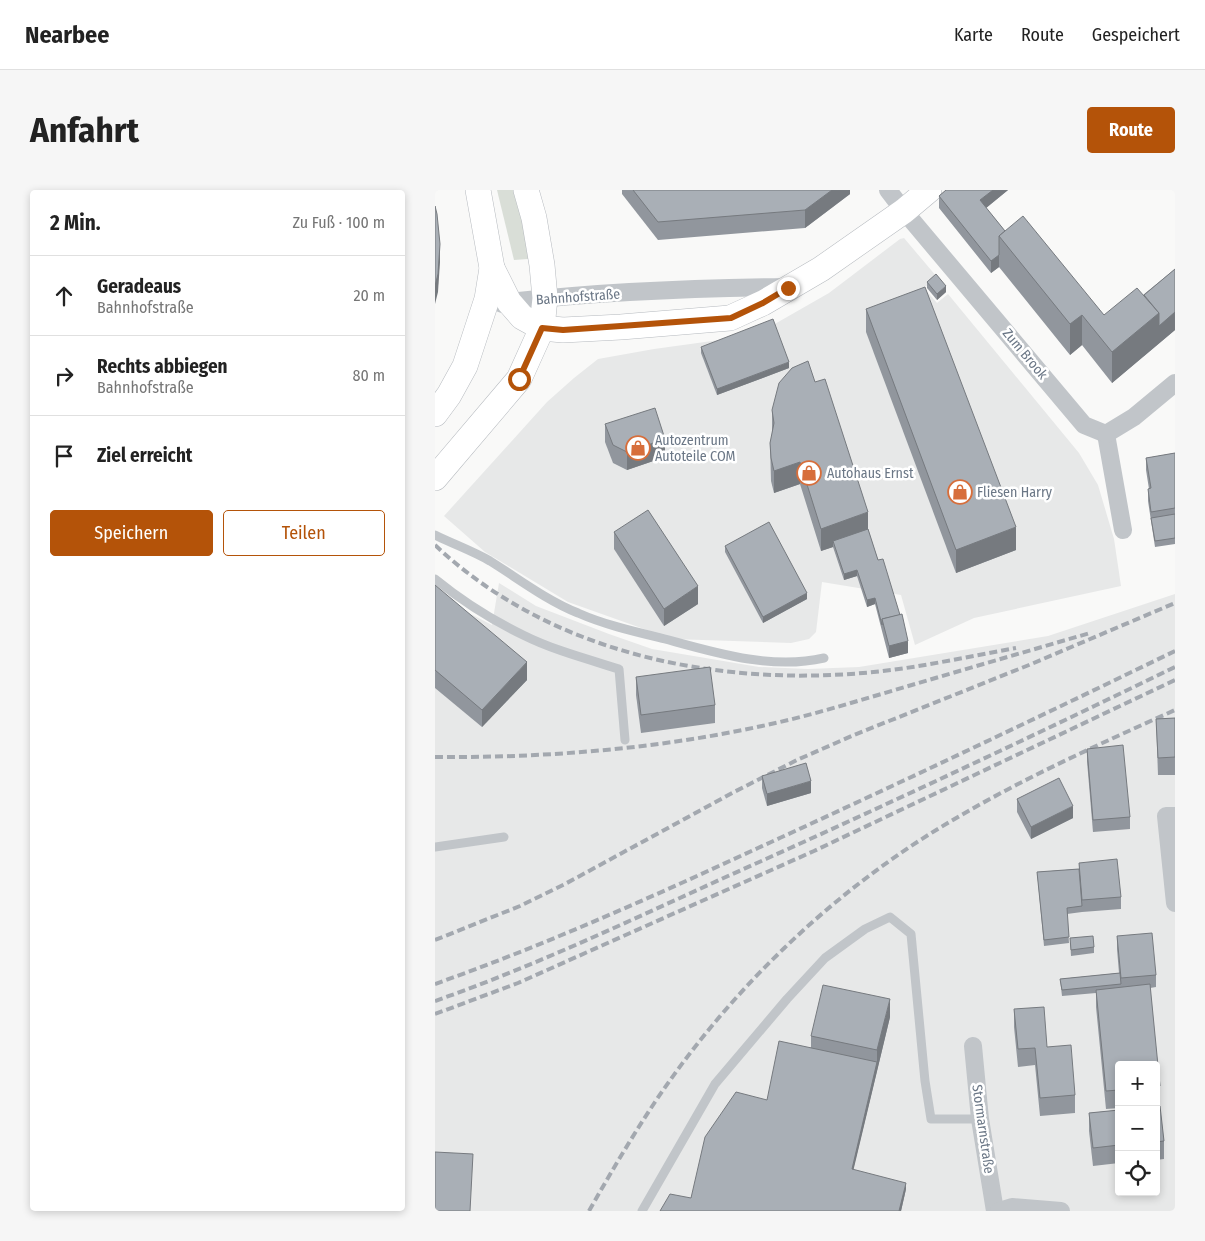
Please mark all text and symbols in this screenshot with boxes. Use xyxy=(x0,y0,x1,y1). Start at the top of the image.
text: Nearbee xyxy=(25,21,109,49)
text: Karte xyxy=(954,24,993,46)
text: Route xyxy=(1021,24,1064,46)
text: Gespeichert xyxy=(1092,24,1180,46)
button: Route xyxy=(1087,107,1175,153)
text: Anfahrt xyxy=(30,109,139,151)
text: 2 Min. xyxy=(50,210,100,236)
text: Zu Fuß · 100 m xyxy=(292,213,385,232)
text: Geradeaus xyxy=(97,275,181,298)
route end xyxy=(777,277,800,300)
icon: ahead xyxy=(50,282,78,310)
text: 20 m xyxy=(354,286,385,305)
street label: Bahnhofstraße xyxy=(535,286,621,308)
text: Bahnhofstraße xyxy=(97,298,194,317)
street label: Zum Brook xyxy=(999,325,1051,383)
text: Rechts abbiegen xyxy=(97,355,227,378)
icon: right xyxy=(50,362,78,390)
text: 80 m xyxy=(353,366,385,385)
route start xyxy=(508,368,531,391)
text: Bahnhofstraße xyxy=(97,378,194,397)
place label: Autozentrum Autoteile COM xyxy=(655,432,736,465)
shop icon: Autozentrum Autoteile COM xyxy=(625,435,651,461)
icon: arrive xyxy=(50,442,78,470)
text: Ziel erreicht xyxy=(97,444,193,467)
shop icon: Autohaus Ernst xyxy=(796,460,822,486)
place label: Autohaus Ernst xyxy=(827,465,914,482)
shop icon: Fliesen Harry xyxy=(947,479,973,505)
place label: Fliesen Harry xyxy=(977,484,1053,501)
button: Speichern xyxy=(50,510,213,556)
button: Teilen xyxy=(223,510,385,556)
map controls xyxy=(1115,1061,1160,1196)
button: + xyxy=(1115,1061,1160,1106)
street label: Stormarnstraße xyxy=(968,1083,998,1175)
button: − xyxy=(1115,1106,1160,1151)
button: locate xyxy=(1115,1151,1160,1196)

